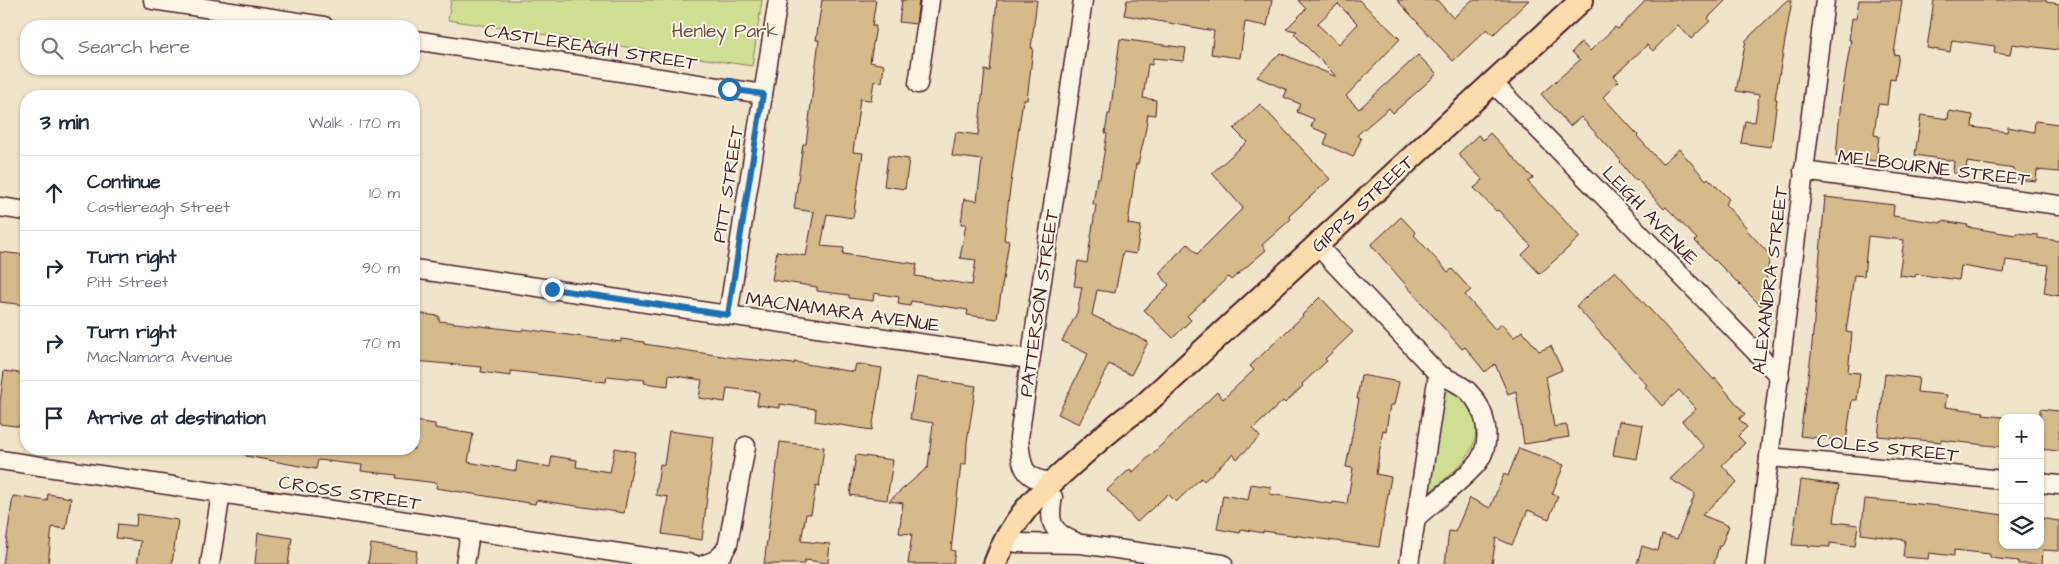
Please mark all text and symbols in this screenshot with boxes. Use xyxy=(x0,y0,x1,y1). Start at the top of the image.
street label: CASTLEREAGH STREET xyxy=(482,17,699,78)
park label: Henley Park xyxy=(672,18,779,46)
search box xyxy=(20,20,420,75)
icon: search xyxy=(38,34,66,62)
text: Search here xyxy=(78,34,190,61)
route start xyxy=(718,78,741,101)
text: 3 min xyxy=(40,108,89,137)
text: Walk · 170 m xyxy=(309,112,400,134)
street label: PITT STREET xyxy=(706,124,751,245)
street label: MELBOURNE STREET xyxy=(1836,143,2032,194)
street label: GIPPS STREET xyxy=(1306,149,1421,259)
street label: LEIGH AVENUE xyxy=(1596,160,1704,272)
text: Continue xyxy=(87,169,161,196)
icon: ahead xyxy=(40,179,68,207)
text: 10 m xyxy=(369,182,400,204)
street label: ALEXANDRA STREET xyxy=(1746,184,1795,376)
text: Castlereagh Street xyxy=(87,196,230,218)
street label: PATTERSON STREET xyxy=(1013,208,1066,399)
text: Turn right xyxy=(87,244,176,271)
icon: right xyxy=(40,254,68,282)
text: 90 m xyxy=(362,257,400,279)
text: Pitt Street xyxy=(87,271,168,293)
route end xyxy=(541,278,564,301)
street label: MACNAMARA AVENUE xyxy=(744,285,942,339)
text: Turn right xyxy=(87,319,176,346)
icon: right xyxy=(40,329,68,357)
text: 70 m xyxy=(361,332,400,354)
text: MacNamara Avenue xyxy=(87,346,233,368)
icon: arrive xyxy=(40,404,68,432)
text: Arrive at destination xyxy=(87,405,266,432)
map controls xyxy=(1999,414,2044,549)
button: + xyxy=(1999,414,2044,459)
street label: COLES STREET xyxy=(1816,428,1960,469)
button: − xyxy=(1999,459,2044,504)
street label: CROSS STREET xyxy=(277,469,423,518)
button: layers xyxy=(1999,504,2044,549)

